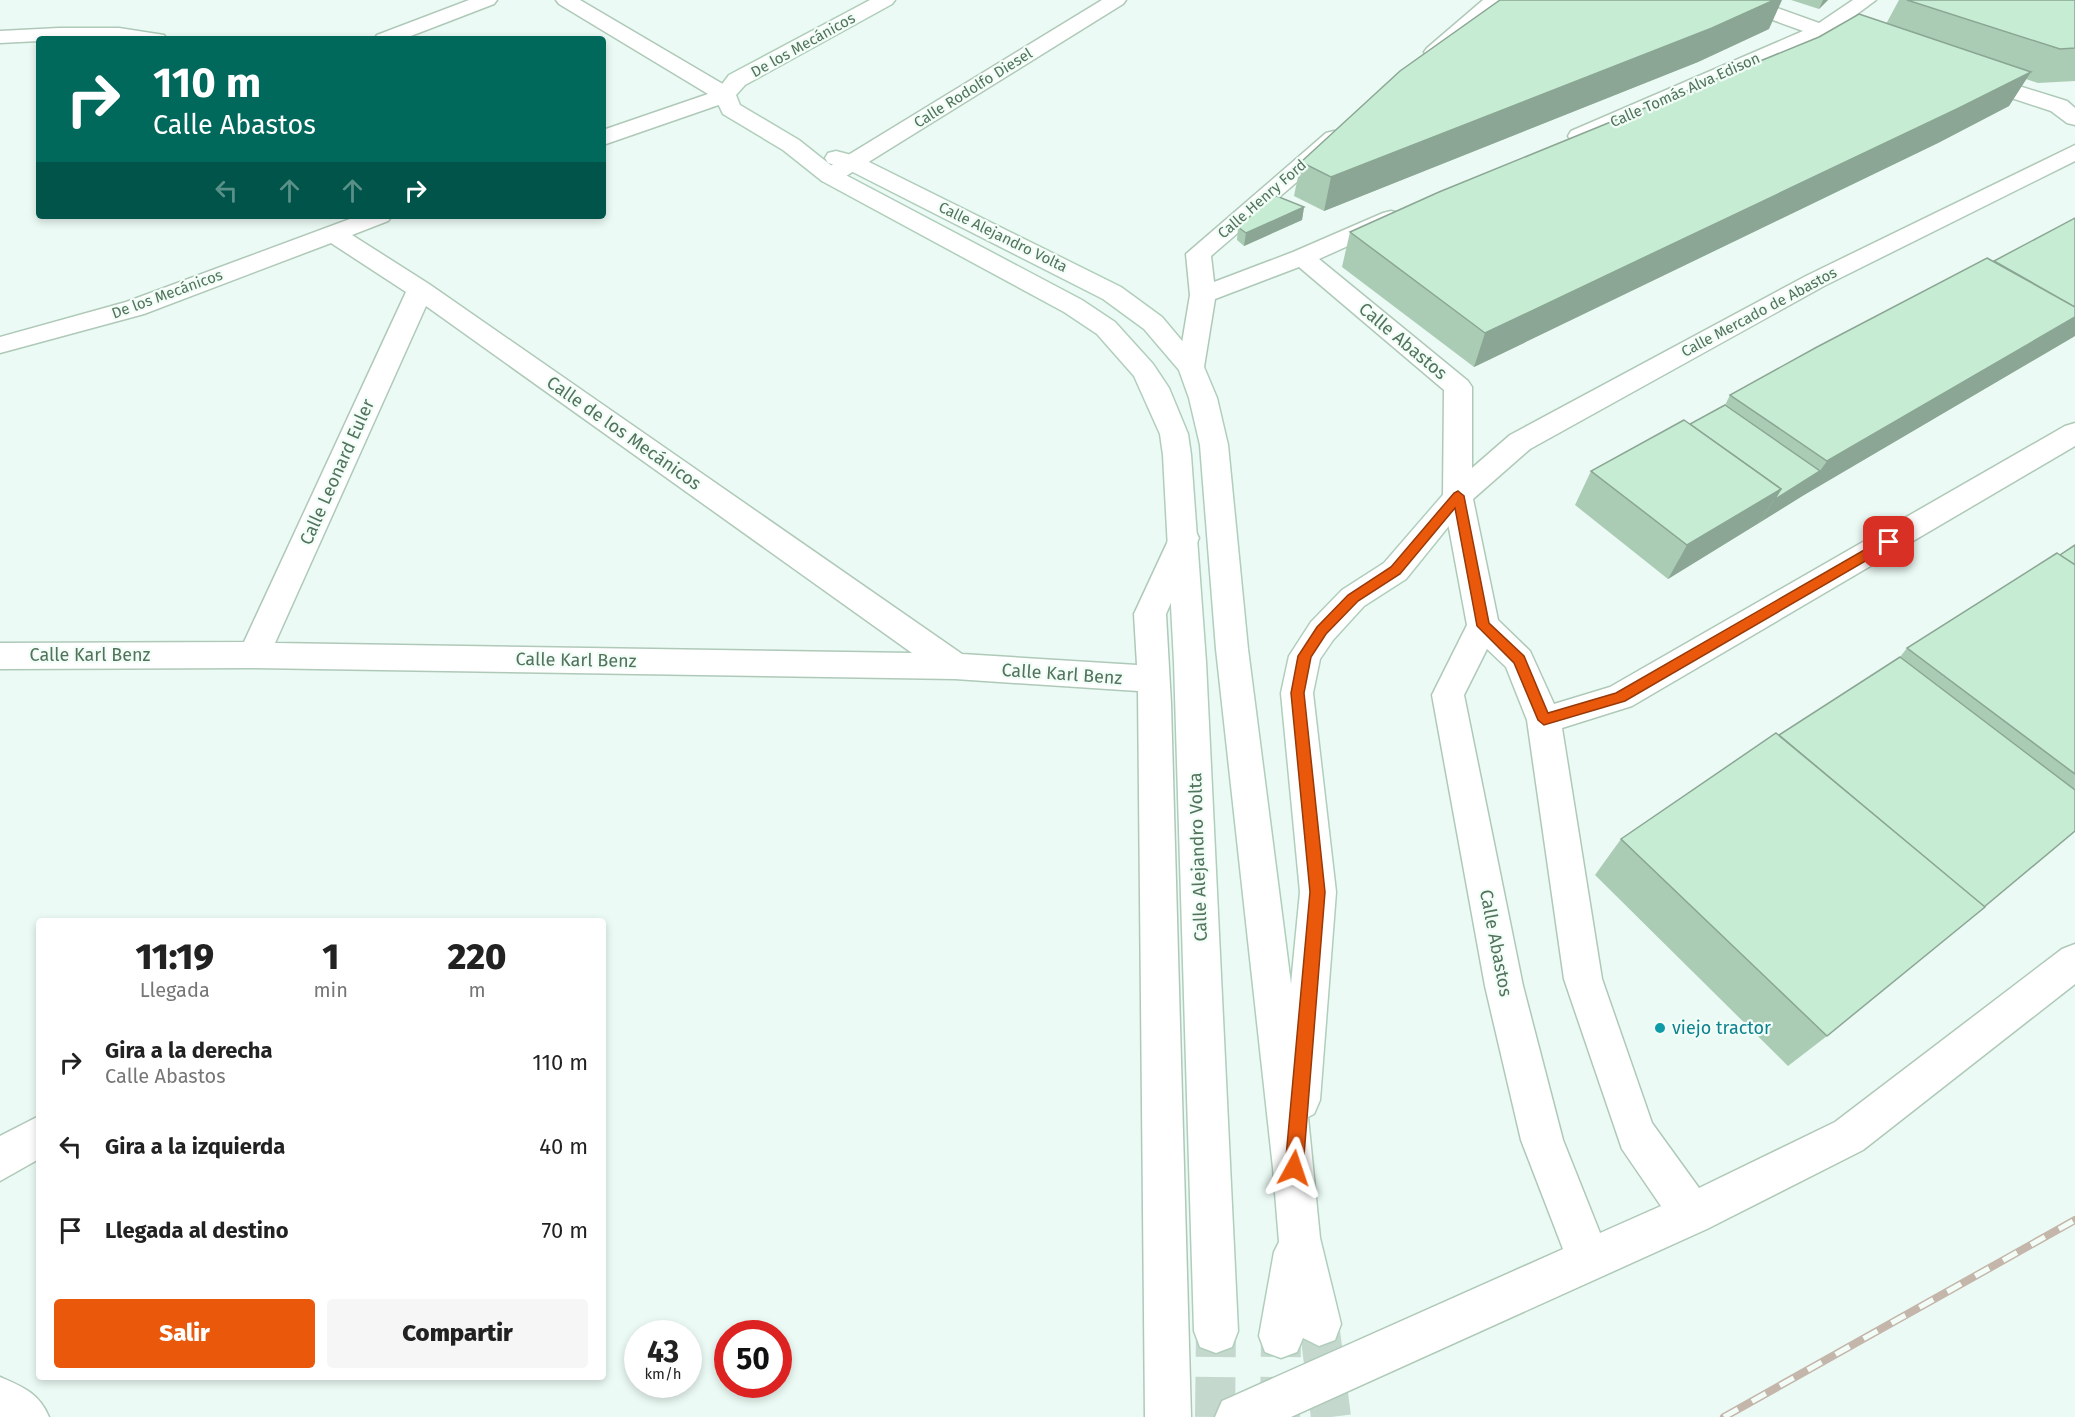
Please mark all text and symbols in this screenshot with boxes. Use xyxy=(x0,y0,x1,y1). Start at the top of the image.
street label: De los Mecánicos xyxy=(748,9,858,81)
street label: Calle Rodolfo Diesel xyxy=(911,44,1036,132)
street label: Calle Tomás Alva Edison xyxy=(1607,49,1763,131)
text: 110 m xyxy=(153,58,261,108)
icon: right xyxy=(54,60,132,138)
text: Calle Abastos xyxy=(153,109,316,141)
street label: Calle Henry Ford xyxy=(1214,156,1310,242)
icon: left xyxy=(210,174,243,207)
icon: ahead xyxy=(273,174,306,207)
icon: ahead xyxy=(336,174,369,207)
icon: right xyxy=(399,174,432,207)
street label: Calle Alejandro Volta xyxy=(936,198,1070,276)
street label: Calle Mercado de Abastos xyxy=(1678,263,1840,361)
street label: De los Mecánicos xyxy=(109,266,225,322)
street label: Calle Abastos xyxy=(1354,298,1452,384)
street label: Calle de los Mecánicos xyxy=(542,371,706,495)
street label: Calle Leonard Euler xyxy=(295,396,379,548)
pin xyxy=(1863,516,1914,567)
icon: arrive xyxy=(1872,525,1905,558)
street label: Calle Karl Benz xyxy=(30,644,151,666)
street label: Calle Karl Benz xyxy=(515,648,637,672)
street label: Calle Karl Benz xyxy=(1001,659,1123,689)
street label: Calle Alejandro Volta xyxy=(1184,772,1212,942)
street label: Calle Abastos xyxy=(1475,888,1517,998)
text: 11:19 xyxy=(136,935,214,979)
text: 1 xyxy=(322,935,339,979)
text: 220 xyxy=(447,935,507,979)
text: Llegada xyxy=(140,978,210,1002)
text: min xyxy=(313,978,348,1002)
text: m xyxy=(468,978,486,1002)
place label: viejo tractor xyxy=(1672,1017,1771,1039)
marker: viejo tractor xyxy=(1653,1021,1667,1035)
text: Gira a la derecha xyxy=(105,1037,273,1064)
icon: right xyxy=(54,1046,87,1079)
text: 110 m xyxy=(532,1049,588,1076)
text: Calle Abastos xyxy=(105,1064,226,1088)
icon: left xyxy=(54,1130,87,1163)
text: Gira a la izquierda xyxy=(105,1133,285,1160)
text: 40 m xyxy=(539,1133,588,1160)
position arrow xyxy=(1262,1136,1326,1200)
icon: arrive xyxy=(54,1214,87,1247)
text: Llegada al destino xyxy=(105,1217,289,1244)
text: 70 m xyxy=(542,1217,588,1244)
button: Salir xyxy=(54,1299,315,1368)
button: Compartir xyxy=(327,1299,588,1368)
speed limit sign: 50 xyxy=(714,1320,792,1398)
text: 43 xyxy=(647,1334,679,1370)
text: km/h xyxy=(644,1365,682,1383)

